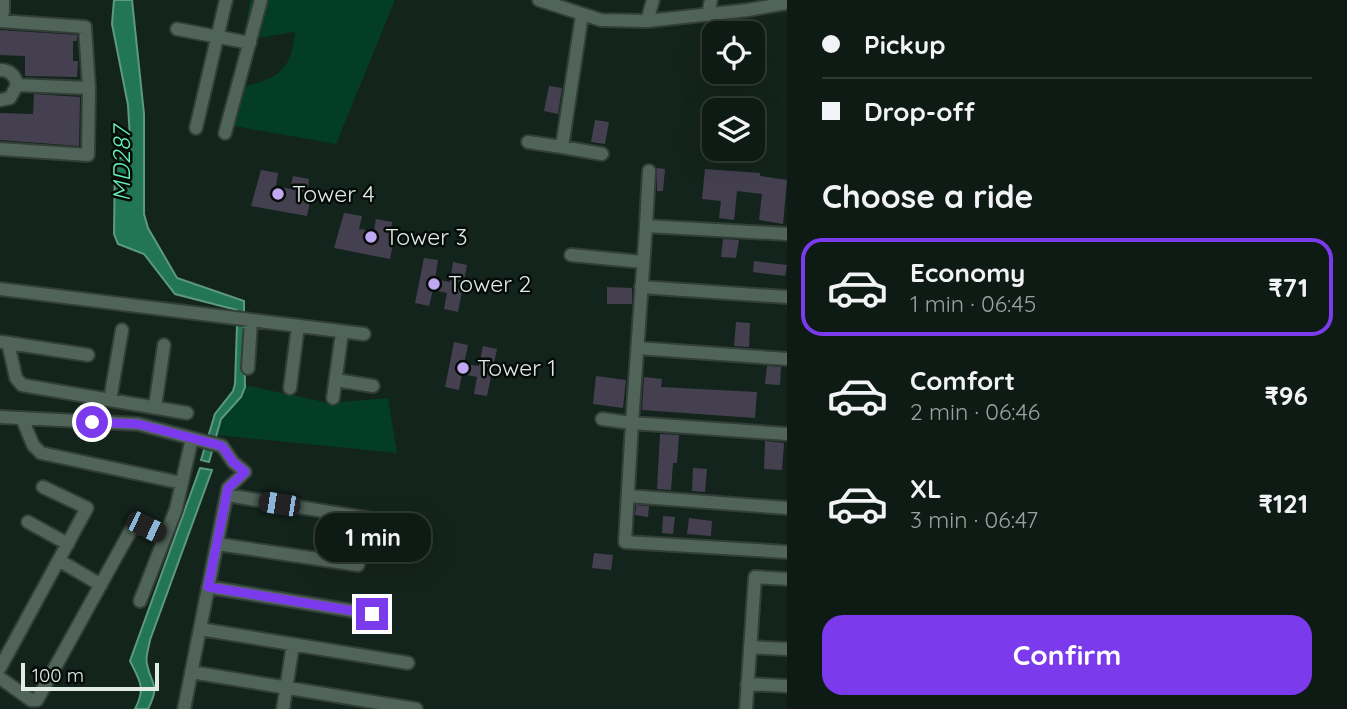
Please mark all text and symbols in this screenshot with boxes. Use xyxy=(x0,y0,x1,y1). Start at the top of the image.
map controls xyxy=(702,21,765,161)
button: locate xyxy=(702,21,765,84)
text: Pickup xyxy=(864,28,946,61)
text: Drop-off xyxy=(864,95,975,128)
button: layers xyxy=(702,98,765,161)
water label: MD287 xyxy=(106,123,136,201)
text: Choose a ride xyxy=(822,176,1034,216)
place label: Tower 4 xyxy=(292,179,375,208)
marker: Tower 4 xyxy=(270,186,286,202)
place label: Tower 3 xyxy=(385,222,468,251)
marker: Tower 3 xyxy=(363,229,379,245)
icon: car xyxy=(826,256,889,319)
text: Economy xyxy=(910,256,1025,289)
place label: Tower 2 xyxy=(448,269,531,298)
text: ₹71 xyxy=(1268,271,1308,304)
marker: Tower 2 xyxy=(426,276,442,292)
text: 1 min · 06:45 xyxy=(910,289,1036,318)
place label: Tower 1 xyxy=(477,353,556,382)
marker: Tower 1 xyxy=(455,360,471,376)
icon: car xyxy=(826,364,889,427)
text: Comfort xyxy=(910,364,1015,397)
text: ₹96 xyxy=(1264,379,1308,412)
text: 2 min · 06:46 xyxy=(910,397,1040,426)
route start xyxy=(76,406,108,438)
icon: car xyxy=(826,472,889,535)
text: XL xyxy=(910,472,942,505)
text: ₹121 xyxy=(1259,487,1308,520)
car xyxy=(257,490,302,518)
text: 3 min · 06:47 xyxy=(910,505,1038,534)
car xyxy=(123,508,170,546)
callout: 1 min xyxy=(314,512,430,562)
text: 1 min xyxy=(345,523,401,552)
route end xyxy=(356,598,388,630)
button: Confirm xyxy=(822,615,1312,695)
scale bar xyxy=(21,660,159,692)
text: 100 m xyxy=(32,663,84,687)

